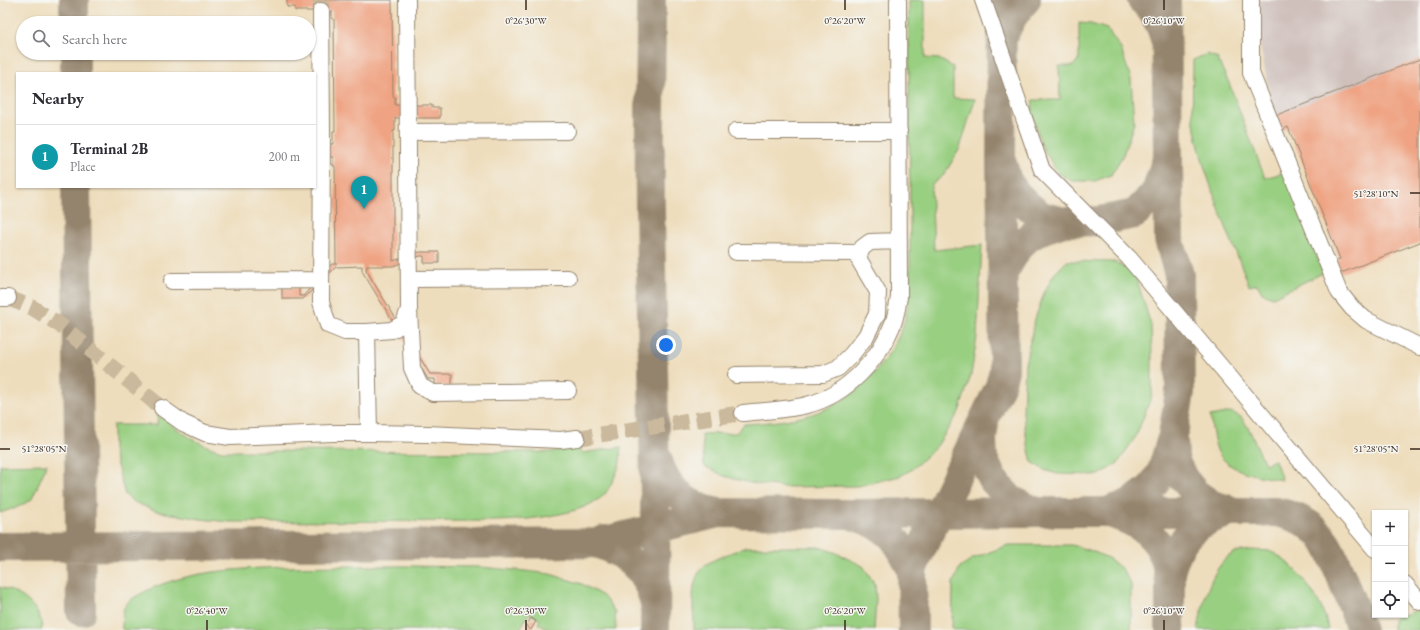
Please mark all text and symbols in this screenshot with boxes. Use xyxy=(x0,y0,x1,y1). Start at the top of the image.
text: 0°26'30"W xyxy=(505,14,548,27)
text: 0°26'20"W xyxy=(824,14,867,27)
text: 0°26'10"W xyxy=(1143,14,1186,27)
search box xyxy=(16,16,316,60)
icon: search xyxy=(30,27,52,49)
text: Search here xyxy=(62,29,127,48)
text: Nearby xyxy=(32,87,84,109)
text: Terminal 2B xyxy=(70,139,148,158)
text: 1 xyxy=(42,148,48,165)
text: 200 m xyxy=(269,148,300,165)
text: Place xyxy=(70,158,96,175)
pin: 1 xyxy=(351,176,377,209)
text: 51°28'10"N xyxy=(1354,187,1399,200)
your location xyxy=(656,335,676,355)
text: 51°28'05"N xyxy=(22,442,67,455)
text: 51°28'05"N xyxy=(1354,442,1399,455)
map controls xyxy=(1372,510,1408,618)
button: + xyxy=(1372,510,1408,546)
button: − xyxy=(1372,546,1408,582)
button: locate xyxy=(1372,582,1408,618)
text: 0°26'40"W xyxy=(186,604,229,617)
text: 0°26'30"W xyxy=(505,604,548,617)
text: 0°26'20"W xyxy=(824,604,867,617)
text: 0°26'10"W xyxy=(1143,604,1186,617)

